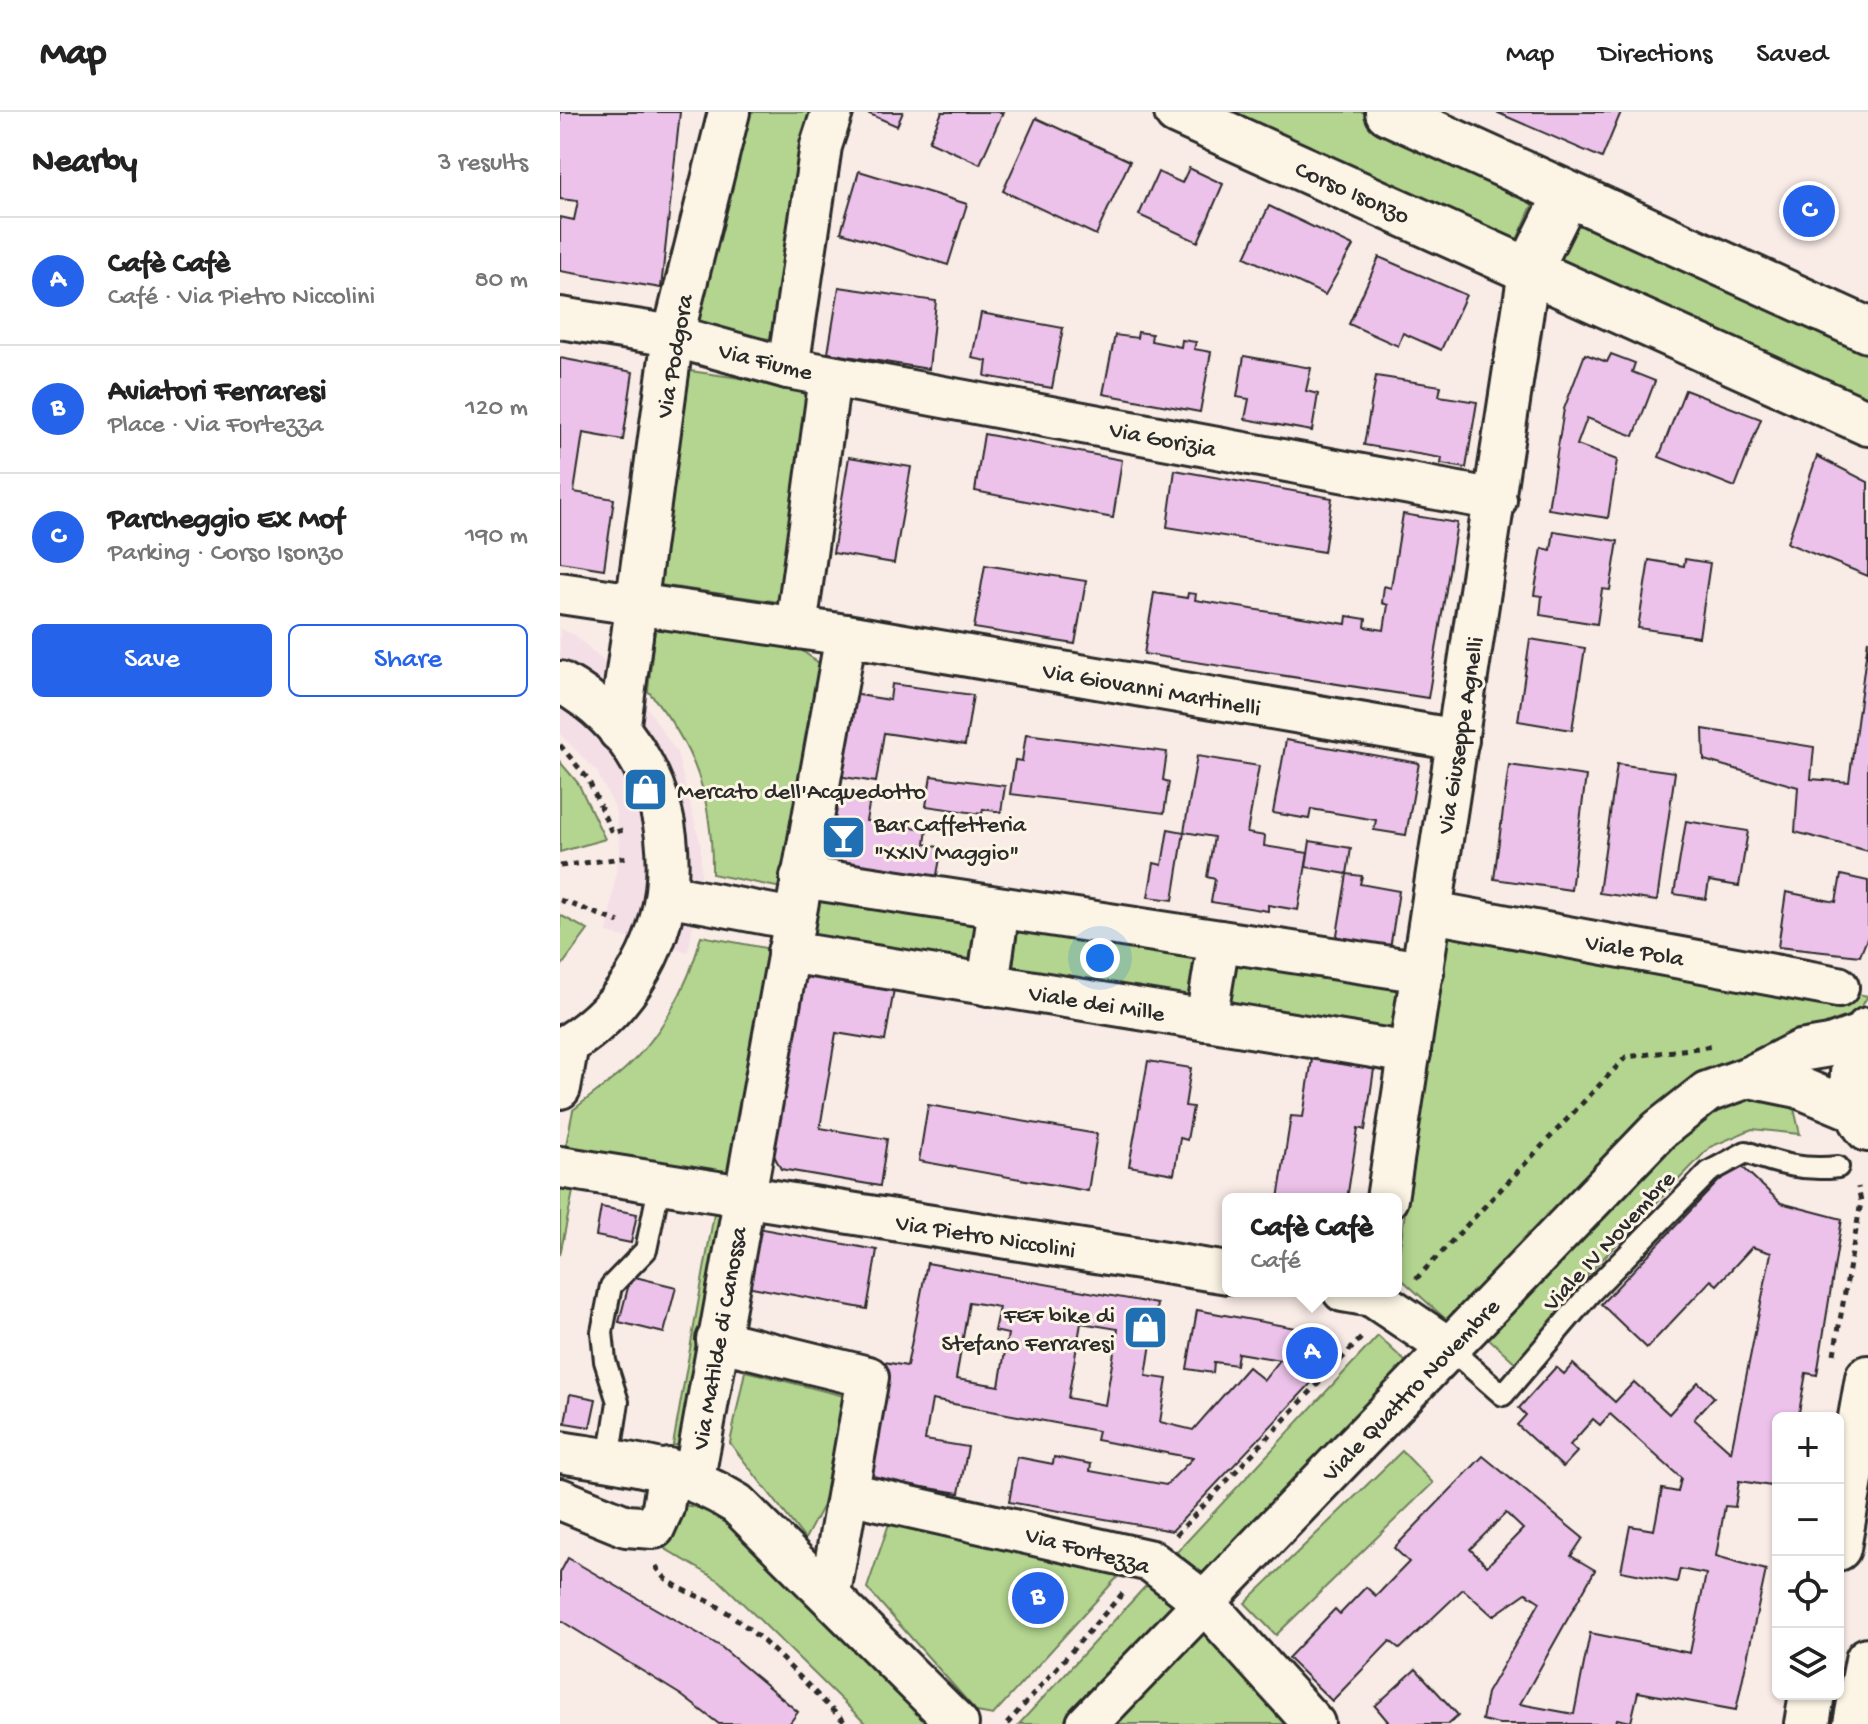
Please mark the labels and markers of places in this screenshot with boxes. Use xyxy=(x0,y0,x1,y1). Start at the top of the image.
pin: C xyxy=(1783,181,1835,241)
shop icon: Mercato dell'Acquedotto xyxy=(622,766,670,814)
place label: Mercato dell'Acquedotto xyxy=(677,779,926,808)
place label: Bar Caffetteria "XXIV Maggio" xyxy=(873,812,1027,869)
bar icon: Bar Caffetteria "XXIV Maggio" xyxy=(819,813,867,861)
place label: FEF bike di Stefano Ferraresi xyxy=(942,1303,1115,1360)
shop icon: FEF bike di Stefano Ferraresi xyxy=(1122,1304,1170,1352)
pin: A xyxy=(1286,1323,1338,1383)
pin: B xyxy=(1012,1568,1064,1628)

